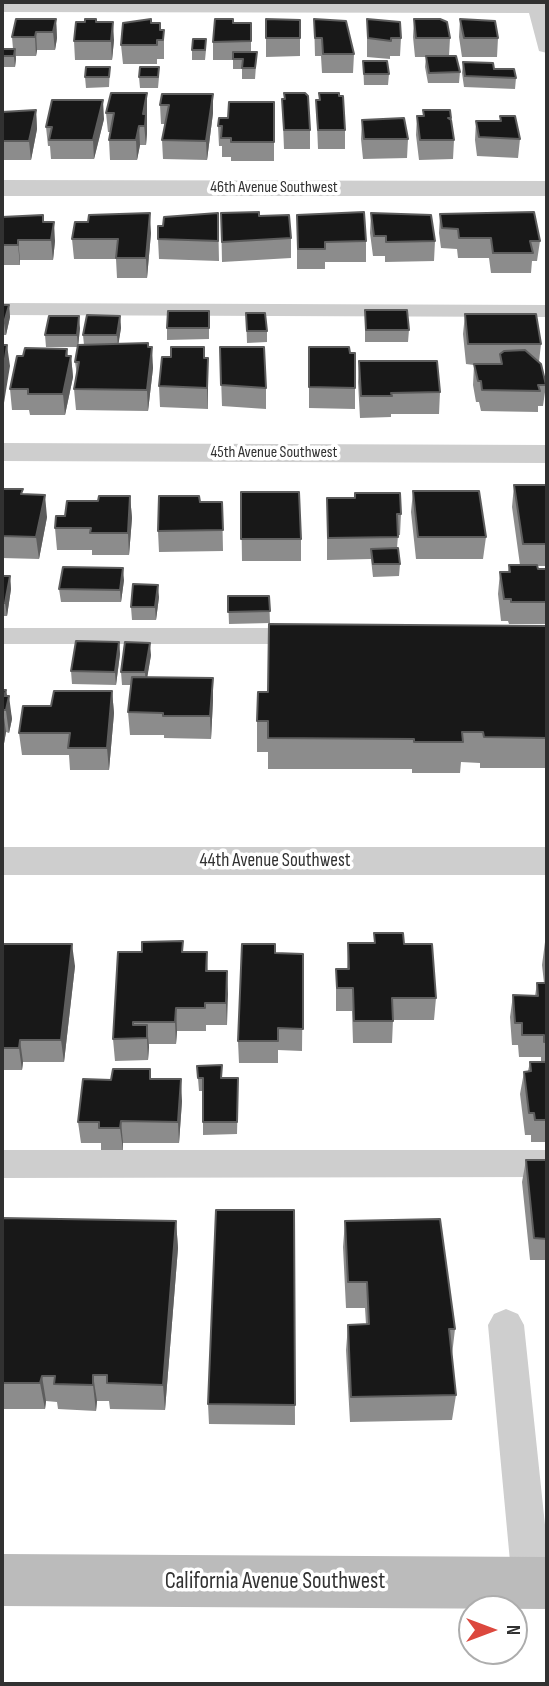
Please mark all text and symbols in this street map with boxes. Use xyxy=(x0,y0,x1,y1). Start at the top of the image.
street label: 46th Avenue Southwest xyxy=(210,178,338,198)
street label: 45th Avenue Southwest xyxy=(211,443,337,463)
street label: 44th Avenue Southwest xyxy=(199,850,351,872)
street label: California Avenue Southwest xyxy=(165,1568,385,1596)
north arrow xyxy=(458,1595,528,1665)
text: N xyxy=(501,1625,524,1635)

